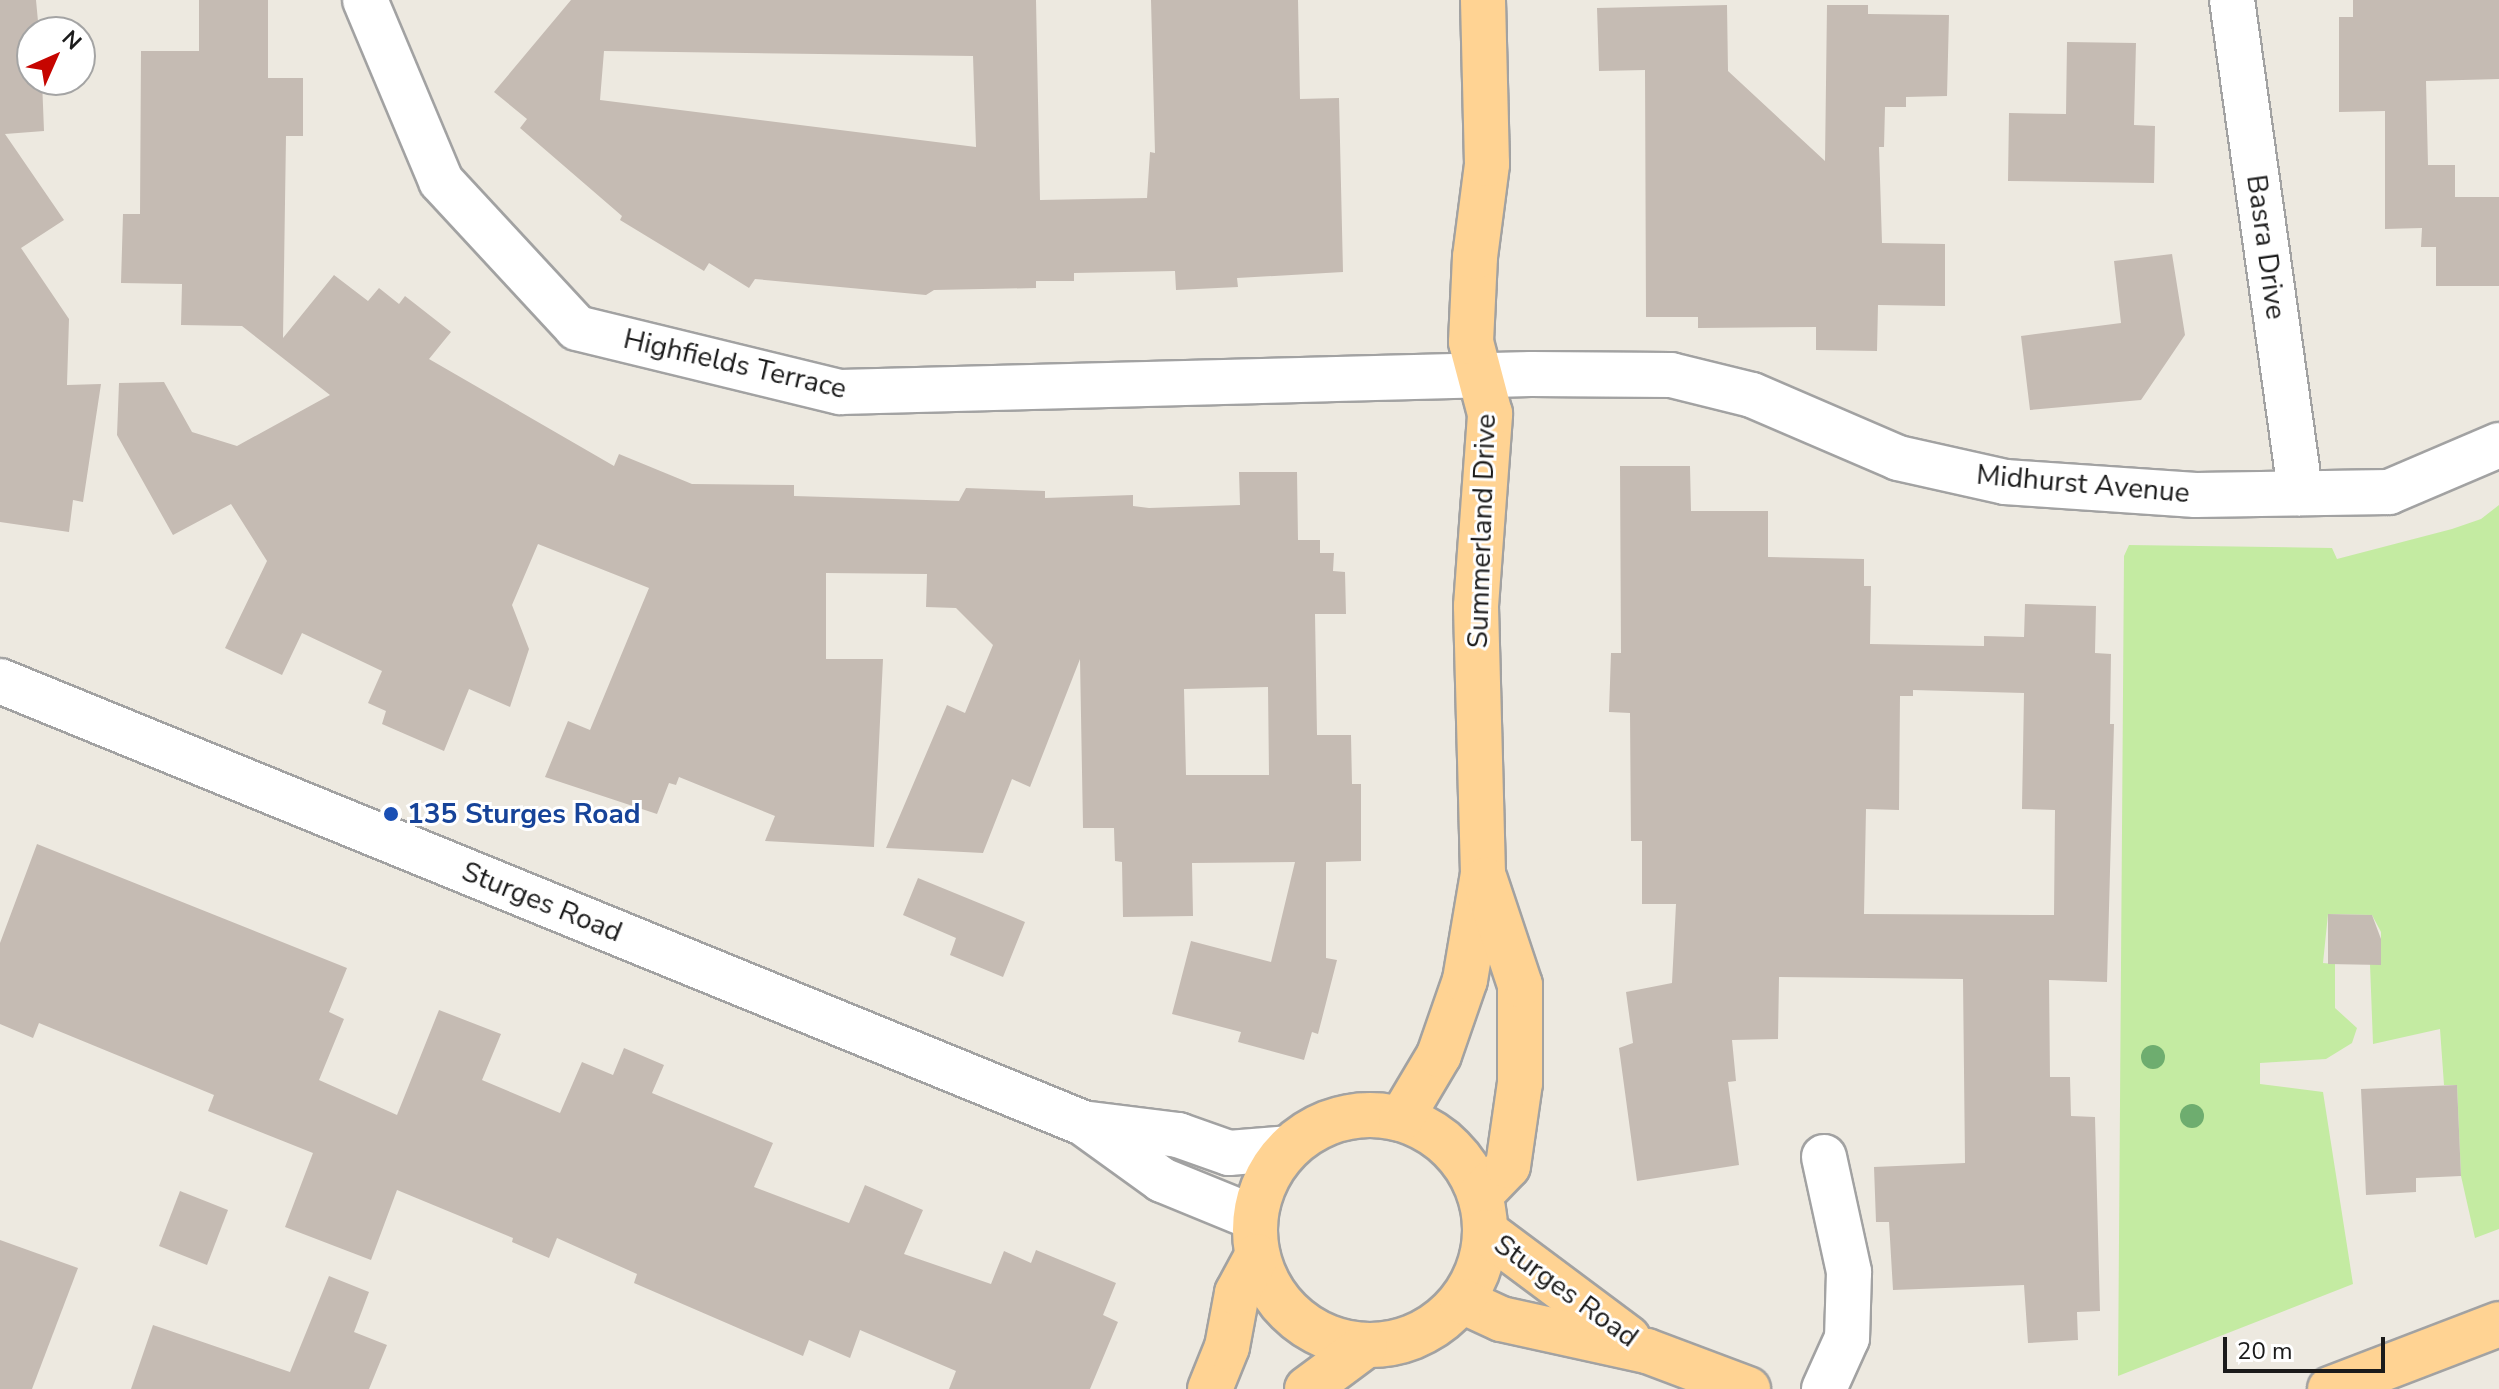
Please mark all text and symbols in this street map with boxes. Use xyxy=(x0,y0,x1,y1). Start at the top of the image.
north arrow xyxy=(16,16,96,96)
text: N xyxy=(55,24,88,57)
street label: Basra Drive xyxy=(2239,173,2293,321)
street label: Highfields Terrace xyxy=(620,322,850,406)
street label: Summerland Drive xyxy=(1461,413,1503,649)
street label: Midhurst Avenue xyxy=(1975,458,2191,510)
place label: 135 Sturges Road xyxy=(407,797,641,831)
marker: 135 Sturges Road xyxy=(382,805,400,823)
street label: Sturges Road xyxy=(457,855,627,949)
street label: Sturges Road xyxy=(1488,1228,1644,1354)
scale bar xyxy=(2227,1321,2389,1371)
text: 20 m xyxy=(2237,1335,2293,1367)

